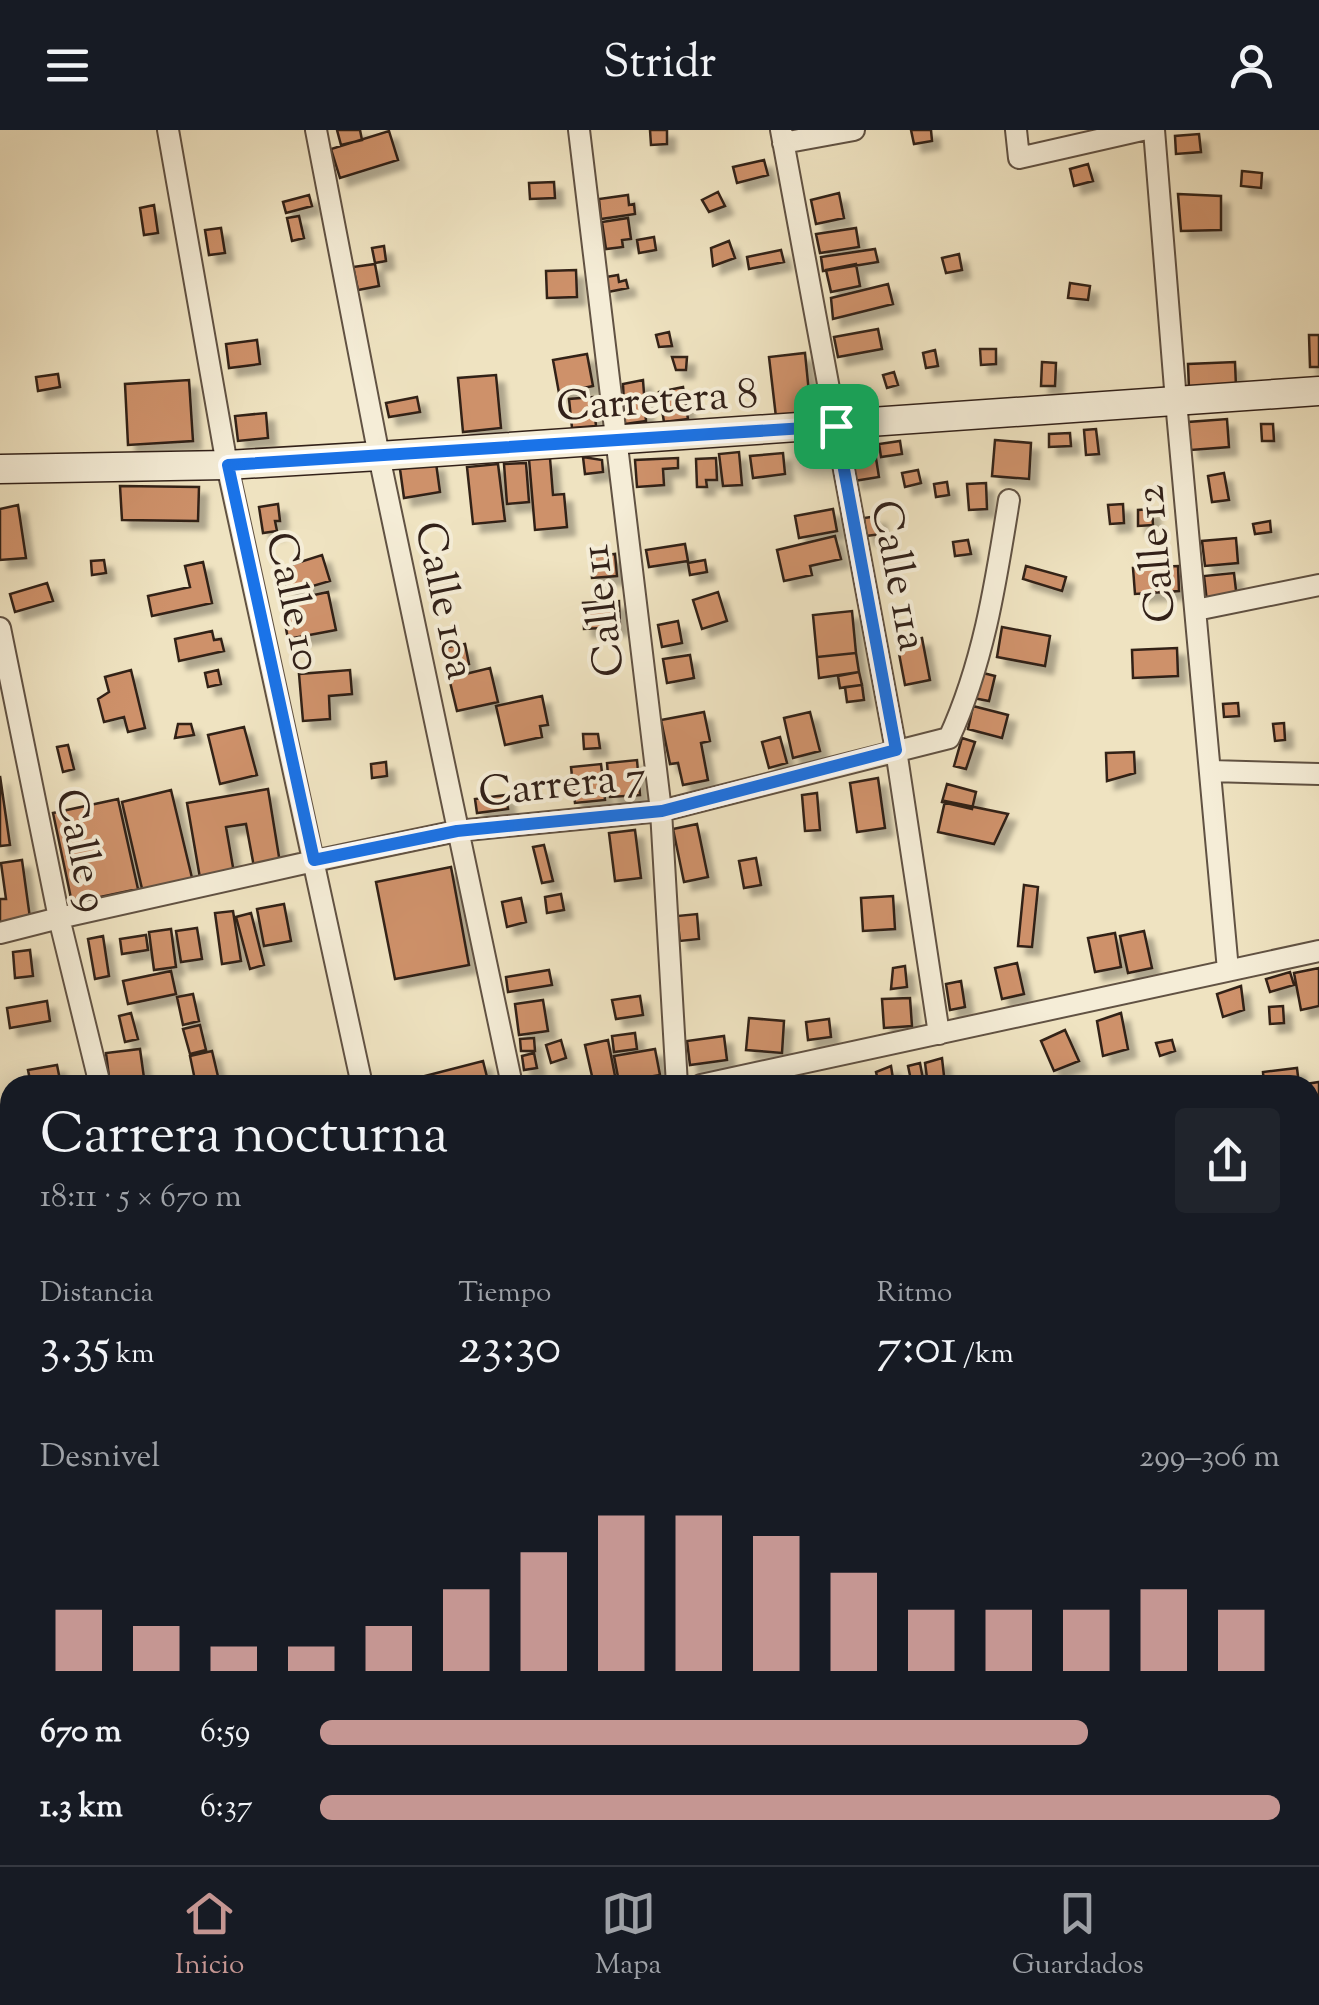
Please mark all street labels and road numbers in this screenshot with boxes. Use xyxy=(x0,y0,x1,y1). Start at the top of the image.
street label: Carretera 8 xyxy=(555,366,760,440)
street label: Calle 12 xyxy=(1122,482,1194,625)
street label: Calle 11a xyxy=(852,496,940,656)
street label: Calle 10a xyxy=(396,517,488,685)
street label: Calle 10 xyxy=(247,527,335,677)
street label: Calle 11 xyxy=(567,541,643,680)
street label: Carrera 7 xyxy=(476,748,649,826)
street label: Calle 9 xyxy=(37,784,121,918)

